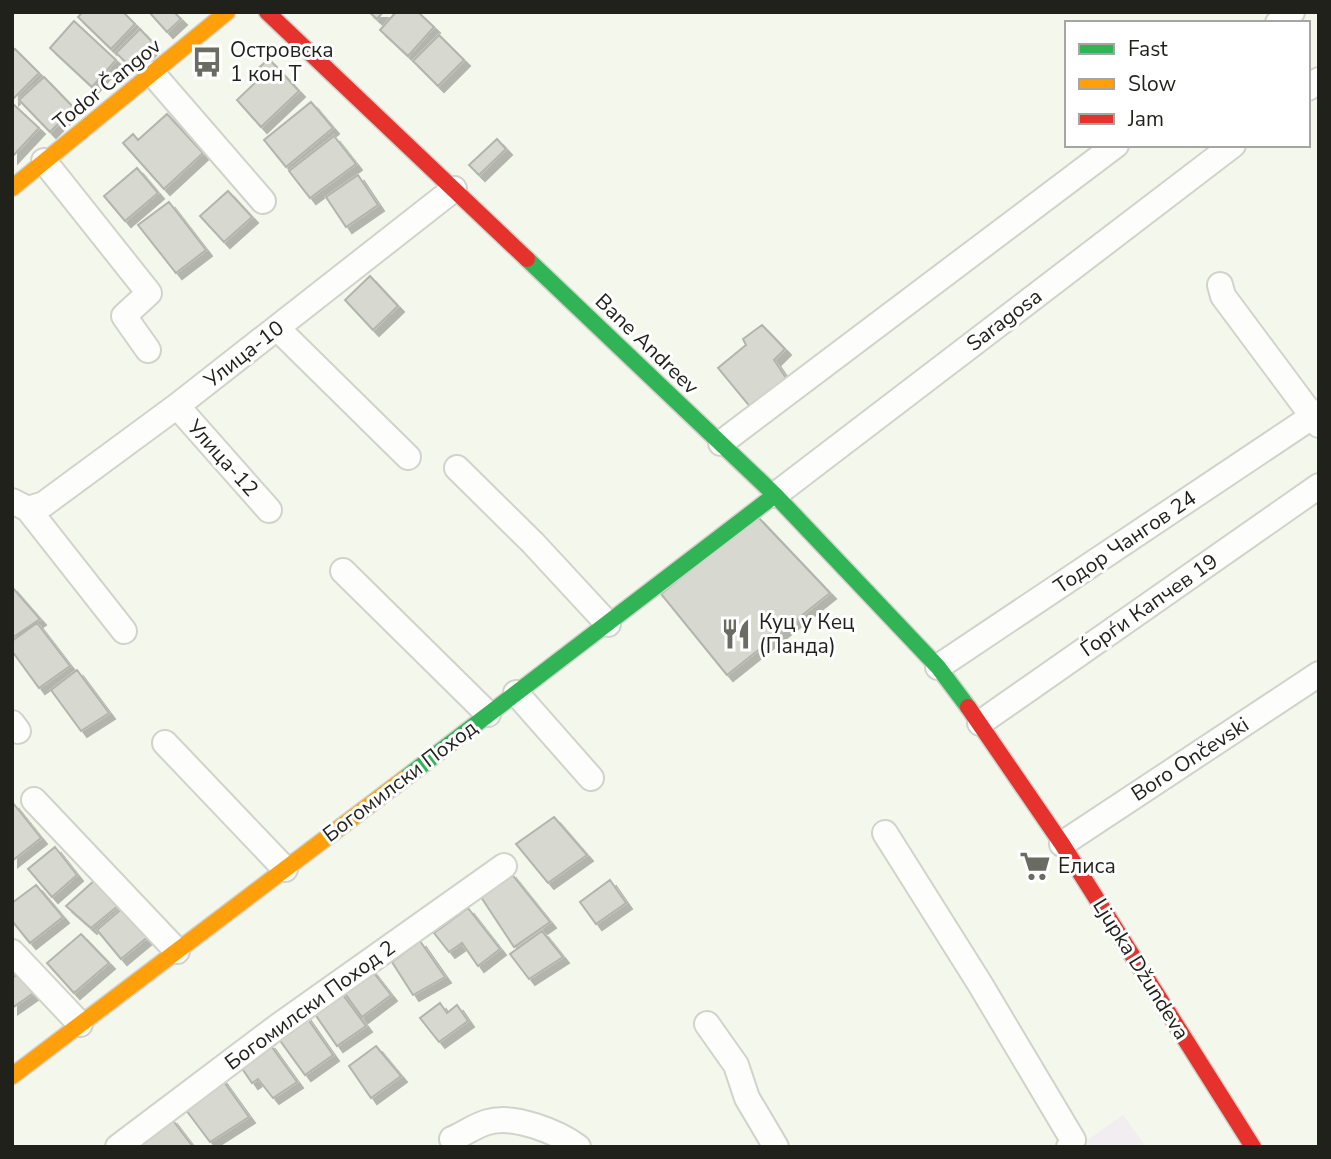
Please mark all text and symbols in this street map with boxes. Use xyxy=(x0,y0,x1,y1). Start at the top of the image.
legend xyxy=(1065,21,1310,147)
street label: Todor Čangov xyxy=(47,32,167,136)
text: Fast xyxy=(1128,35,1168,63)
place label: Островска 1 кон T xyxy=(230,36,334,88)
bus stop icon: Островска 1 кон T xyxy=(190,45,224,79)
text: Slow xyxy=(1128,70,1177,98)
text: Jam xyxy=(1127,105,1164,133)
street label: Saragosa xyxy=(961,282,1047,358)
street label: Bane Andreev xyxy=(589,287,705,401)
street label: Улица-10 xyxy=(198,314,290,395)
street label: Улица-12 xyxy=(180,413,265,502)
street label: Тодор Чангов 24 xyxy=(1048,484,1202,600)
street label: Ѓорѓи Капчев 19 xyxy=(1075,547,1223,663)
place label: Куц у Кец (Панда) xyxy=(759,608,855,660)
restaurant icon: Куц у Кец (Панда) xyxy=(719,617,753,651)
street label: Boro Ončevski xyxy=(1126,710,1254,808)
street label: Богомилски Поход xyxy=(317,714,483,848)
supermarket icon: Елиса xyxy=(1018,849,1052,883)
place label: Елиса xyxy=(1058,852,1116,880)
street label: Ljupka Džundeva xyxy=(1086,893,1196,1045)
street label: Богомилски Поход 2 xyxy=(219,934,401,1076)

